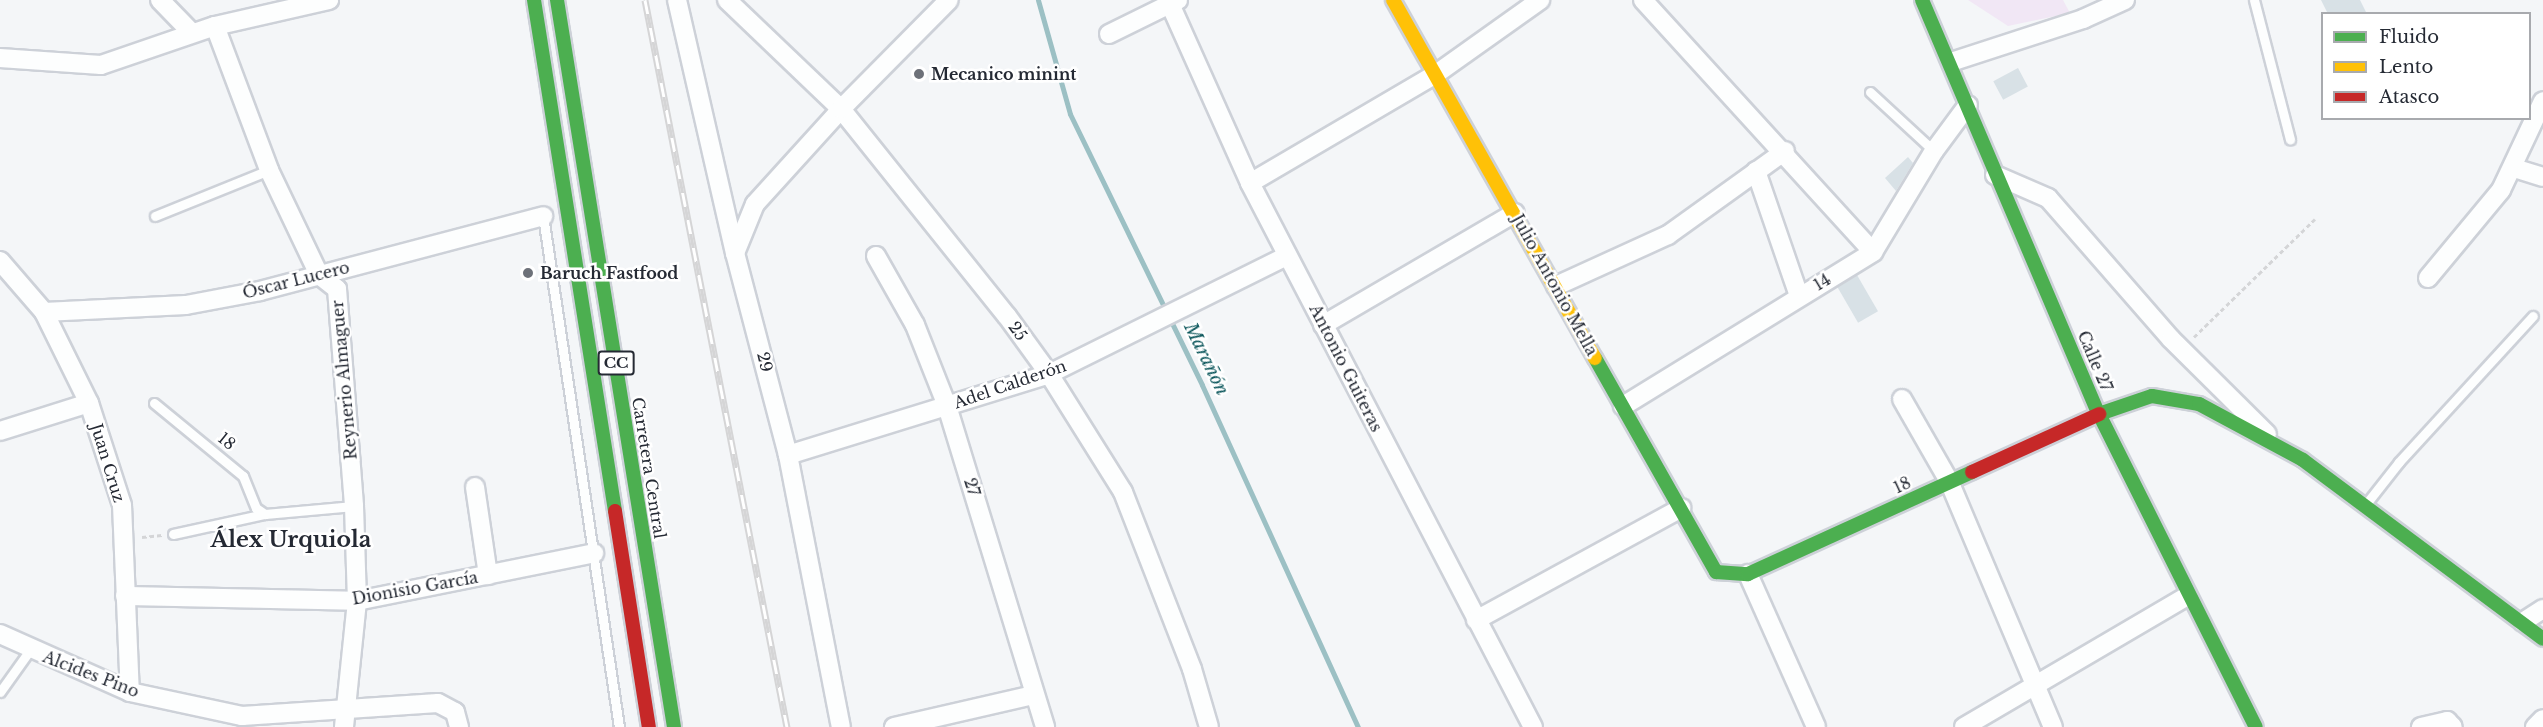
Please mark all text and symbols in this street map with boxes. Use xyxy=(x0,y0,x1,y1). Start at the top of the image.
legend xyxy=(2321,12,2531,120)
text: Fluido xyxy=(2379,26,2439,48)
text: Lento xyxy=(2379,56,2433,78)
place label: Mecanico minint xyxy=(931,64,1076,84)
marker: Mecanico minint xyxy=(912,67,926,81)
text: Atasco xyxy=(2379,86,2439,108)
street label: Julio Antonio Mella xyxy=(1508,211,1602,359)
street label: Óscar Lucero xyxy=(240,257,352,303)
place label: Baruch Fastfood xyxy=(540,263,678,283)
marker: Baruch Fastfood xyxy=(521,266,535,280)
street label: 14 xyxy=(1810,270,1834,294)
street label: Reynerio Almaguer xyxy=(327,299,361,461)
street label: Antonio Guiteras xyxy=(1306,301,1386,435)
street label: 25 xyxy=(1005,318,1031,344)
water label: Marañón xyxy=(1179,319,1233,399)
street label: Calle 27 xyxy=(2074,328,2116,394)
street label: 29 xyxy=(753,350,777,374)
road number: CC xyxy=(596,351,636,375)
street label: Adel Calderón xyxy=(951,356,1069,412)
street label: Carretera Central xyxy=(628,396,670,540)
street label: Juan Cruz xyxy=(87,421,129,505)
street label: 18 xyxy=(214,428,240,454)
street label: 18 xyxy=(1890,473,1914,497)
street label: 27 xyxy=(960,476,984,498)
district label: Álex Urquiola xyxy=(210,527,372,553)
street label: Dionisio García xyxy=(351,567,479,609)
street label: Alcides Pino xyxy=(40,647,142,701)

